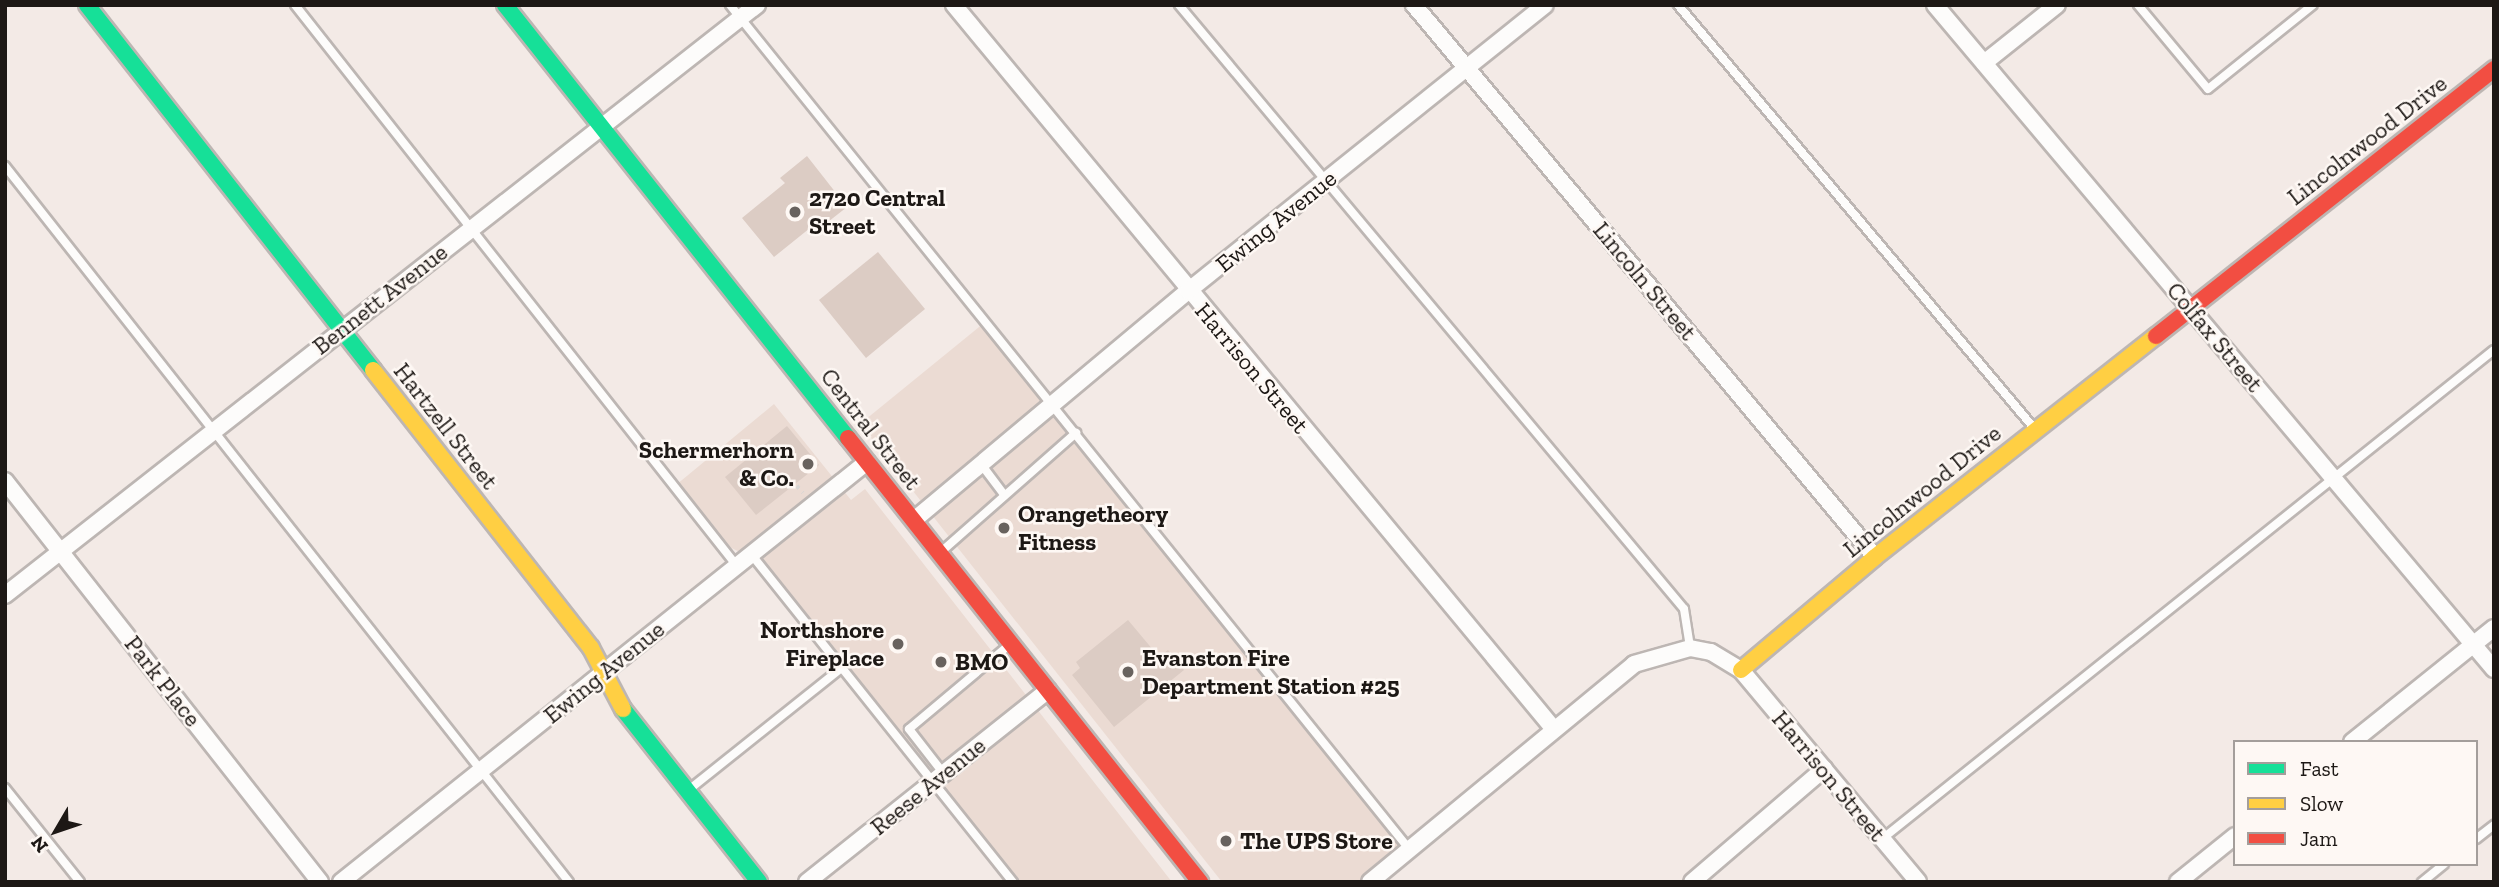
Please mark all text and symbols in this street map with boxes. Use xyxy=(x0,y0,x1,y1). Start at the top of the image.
street label: Lincolnwood Drive xyxy=(2282,69,2452,211)
street label: Ewing Avenue xyxy=(1210,163,1342,279)
place label: 2720 Central Street xyxy=(809,184,945,240)
marker: 2720 Central Street xyxy=(787,204,803,220)
street label: Lincoln Street xyxy=(1587,216,1703,346)
street label: Bennett Avenue xyxy=(307,237,453,361)
street label: Colfax Street xyxy=(2161,276,2269,398)
street label: Harrison Street xyxy=(1189,297,1315,439)
street label: Hartzell Street xyxy=(388,357,504,495)
street label: Central Street xyxy=(815,363,927,495)
street label: Lincolnwood Drive xyxy=(1837,419,2007,563)
place label: Schermerhorn & Co. xyxy=(639,436,794,492)
marker: Schermerhorn & Co. xyxy=(800,456,816,472)
place label: Orangetheory Fitness xyxy=(1018,500,1168,556)
marker: Orangetheory Fitness xyxy=(996,520,1012,536)
street label: Ewing Avenue xyxy=(538,614,670,730)
place label: Northshore Fireplace xyxy=(760,616,884,672)
street label: Park Place xyxy=(119,630,207,732)
marker: Northshore Fireplace xyxy=(890,636,906,652)
place label: Evanston Fire Department Station #25 xyxy=(1142,644,1399,700)
place label: BMO xyxy=(955,648,1008,676)
marker: BMO xyxy=(933,654,949,670)
marker: Evanston Fire Department Station #25 xyxy=(1120,664,1136,680)
street label: Harrison Street xyxy=(1766,705,1892,847)
street label: Reese Avenue xyxy=(864,731,992,841)
legend xyxy=(2233,740,2478,866)
text: Fast xyxy=(2300,756,2339,781)
text: Slow xyxy=(2300,791,2343,816)
north arrow xyxy=(21,796,91,866)
text: Jam xyxy=(2300,826,2337,851)
place label: The UPS Store xyxy=(1240,827,1393,855)
text: N xyxy=(26,832,53,857)
marker: The UPS Store xyxy=(1218,833,1234,849)

